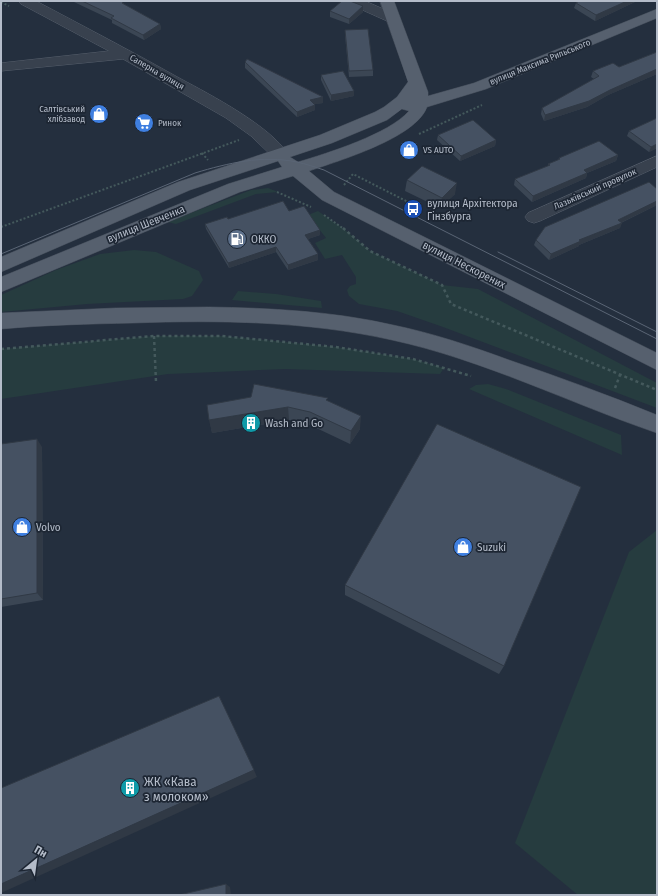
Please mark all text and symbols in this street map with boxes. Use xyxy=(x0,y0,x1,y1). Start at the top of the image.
street label: вулиця Максима Рильського xyxy=(488,37,592,87)
street label: Саперна вулиця xyxy=(128,52,186,92)
shop icon: Салтівський хлібзавод xyxy=(88,103,110,125)
place label: Салтівський хлібзавод xyxy=(39,104,85,124)
supermarket icon: Ринок xyxy=(133,112,155,134)
place label: Ринок xyxy=(158,118,182,128)
shop icon: VS AUTO xyxy=(398,139,420,161)
place label: VS AUTO xyxy=(423,145,454,155)
street label: Лазьківський провулок xyxy=(552,166,638,212)
place label: вулиця Архітектора Гінзбурга xyxy=(427,197,518,223)
bus stop icon: вулиця Архітектора Гінзбурга xyxy=(402,198,424,220)
street label: вулиця Шевченка xyxy=(105,203,187,245)
fuel station icon: ОККО xyxy=(226,228,248,250)
place label: ОККО xyxy=(251,233,277,246)
street label: вулиця Нескорених xyxy=(420,239,508,292)
building icon: Wash and Go xyxy=(240,412,262,434)
place label: Wash and Go xyxy=(265,417,323,430)
shop icon: Volvo xyxy=(11,516,33,538)
place label: Volvo xyxy=(36,521,61,534)
shop icon: Suzuki xyxy=(452,536,474,558)
place label: Suzuki xyxy=(477,541,506,554)
place label: ЖК «Кава з молоком» xyxy=(144,774,209,804)
building icon: ЖК «Кава з молоком» xyxy=(119,777,141,799)
north arrow xyxy=(16,840,56,880)
text: Пн xyxy=(32,843,49,860)

